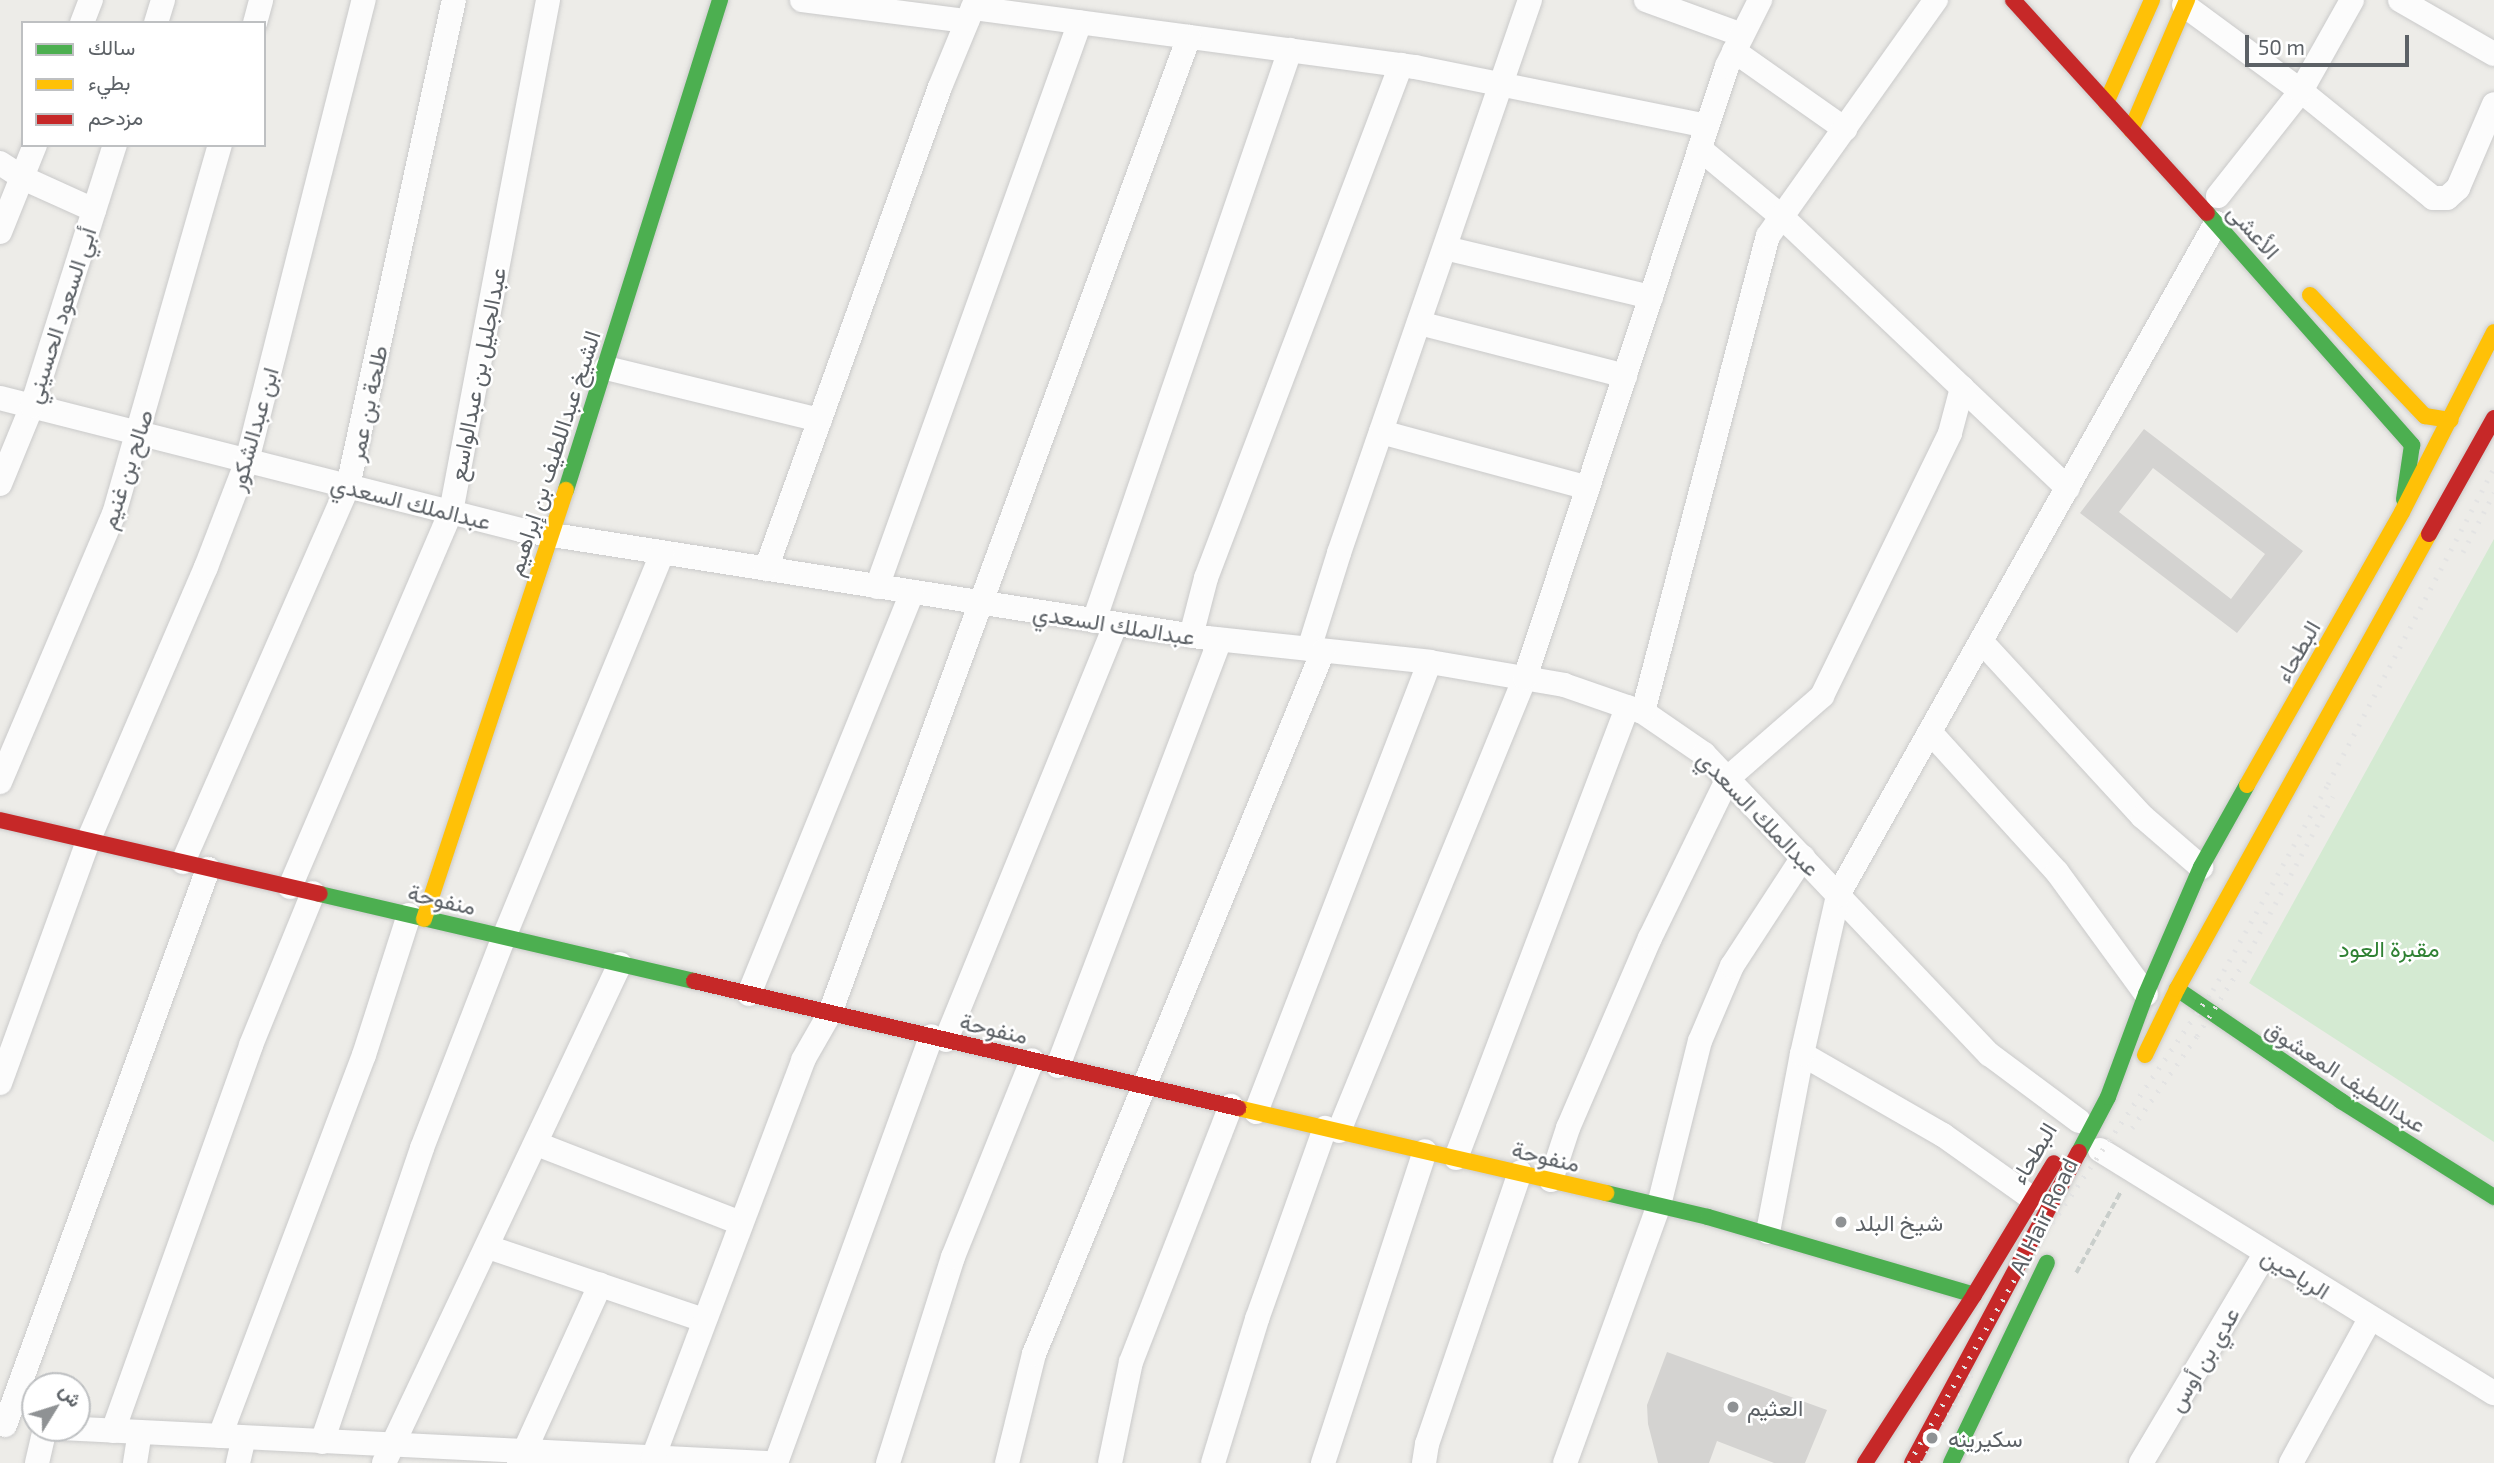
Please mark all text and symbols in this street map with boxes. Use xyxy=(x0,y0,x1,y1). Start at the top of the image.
legend xyxy=(21,21,266,147)
scale bar xyxy=(2249,21,2414,65)
text: سالك xyxy=(88,34,135,59)
text: 50 m xyxy=(2258,34,2305,59)
text: بطيء xyxy=(88,69,131,94)
text: مزدحم xyxy=(88,104,143,129)
street label: الأعشى xyxy=(2222,198,2286,264)
street label: أبي السعود الحسيني xyxy=(19,224,101,406)
street label: عبدالجليل بن عبدالواسع xyxy=(443,265,511,483)
street label: الشيخ عبداللطيف بن إبراهيم xyxy=(500,327,606,579)
street label: طلحة بن عمر xyxy=(341,343,393,463)
street label: ابن عبدالشكور xyxy=(222,364,284,494)
street label: صالح بن غنيم xyxy=(94,406,158,532)
street label: عبدالملك السعدي xyxy=(328,469,494,535)
street label: عبدالملك السعدي xyxy=(1031,598,1197,650)
street label: البطحاء xyxy=(2268,615,2326,687)
street label: عبدالملك السعدي xyxy=(1692,745,1826,881)
street label: منفوحة xyxy=(405,878,479,920)
park label: مقبرة العود xyxy=(2339,934,2439,962)
street label: منفوحة xyxy=(957,1007,1031,1049)
street label: عبداللطيف المعشوق xyxy=(2261,1014,2431,1138)
street label: البطحاء xyxy=(2004,1117,2062,1189)
street label: منفوحة xyxy=(1509,1135,1583,1177)
street label: Al Hair Road xyxy=(2003,1153,2083,1279)
place label: شيخ البلد xyxy=(1855,1208,1943,1236)
marker: شيخ البلد xyxy=(1833,1214,1849,1230)
street label: الرياحين xyxy=(2257,1241,2335,1305)
street label: عدي بن أوس xyxy=(2161,1302,2245,1416)
north arrow xyxy=(21,1372,91,1442)
text: ش xyxy=(55,1379,87,1411)
place label: العثيم xyxy=(1747,1393,1803,1421)
marker: العثيم xyxy=(1725,1399,1741,1415)
place label: سكيرينه xyxy=(1948,1424,2023,1452)
marker: سكيرينه xyxy=(1922,1428,1942,1448)

